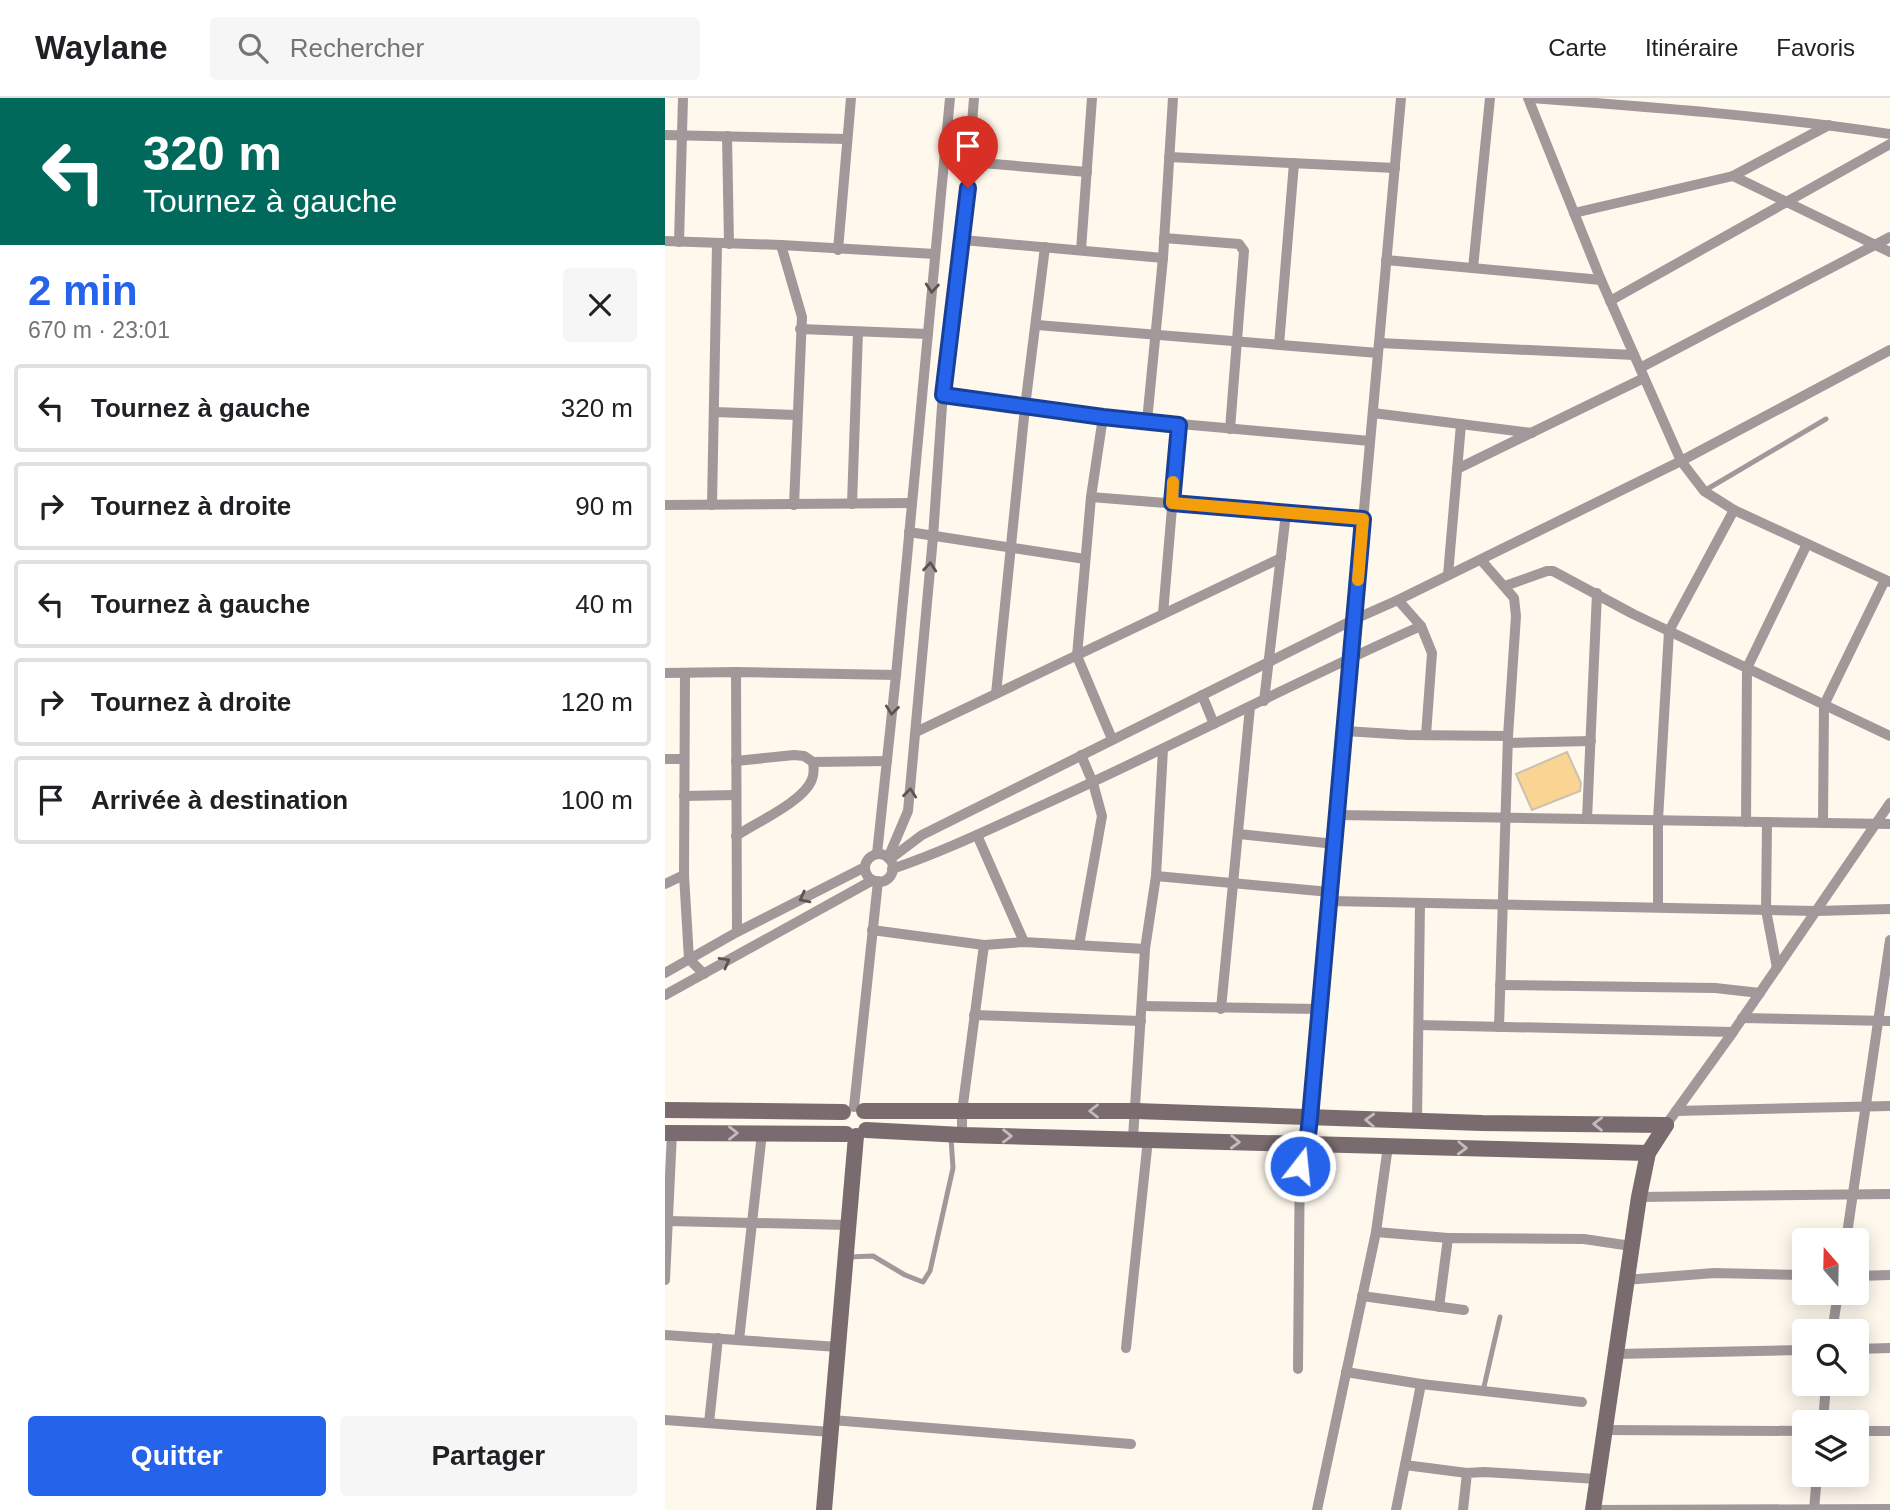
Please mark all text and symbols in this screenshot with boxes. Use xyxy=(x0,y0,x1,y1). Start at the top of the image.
search box xyxy=(210,17,700,80)
text: Waylane xyxy=(35,29,168,66)
icon: search xyxy=(234,29,272,67)
text: Rechercher xyxy=(290,33,424,63)
text: Carte xyxy=(1548,34,1607,61)
text: Itinéraire xyxy=(1645,34,1738,61)
text: Favoris xyxy=(1776,34,1855,61)
pin xyxy=(938,116,998,188)
icon: left xyxy=(28,126,119,217)
text: 320 m xyxy=(143,126,282,180)
icon: arrive xyxy=(949,127,987,165)
text: Tournez à gauche xyxy=(143,183,397,219)
text: 2 min xyxy=(28,267,138,314)
button: close xyxy=(563,268,637,342)
one-way arrow xyxy=(925,283,940,294)
text: 670 m · 23:01 xyxy=(28,317,170,343)
icon: left xyxy=(32,389,70,427)
text: Tournez à gauche xyxy=(91,393,310,423)
text: 320 m xyxy=(561,393,633,423)
icon: right xyxy=(32,487,70,525)
text: Tournez à droite xyxy=(91,491,291,521)
text: 90 m xyxy=(575,491,633,521)
one-way arrow xyxy=(922,561,937,572)
icon: left xyxy=(32,585,70,623)
text: Tournez à gauche xyxy=(91,589,310,619)
text: 40 m xyxy=(575,589,633,619)
icon: right xyxy=(32,683,70,721)
text: Tournez à droite xyxy=(91,687,291,717)
text: 120 m xyxy=(561,687,633,717)
one-way arrow xyxy=(885,704,900,715)
icon: arrive xyxy=(32,781,70,819)
text: Arrivée à destination xyxy=(91,785,348,815)
text: 100 m xyxy=(561,785,633,815)
one-way arrow xyxy=(902,788,917,799)
one-way arrow xyxy=(799,890,811,904)
one-way arrow xyxy=(717,957,730,970)
one-way arrow xyxy=(1088,1103,1099,1119)
one-way arrow xyxy=(1364,1112,1375,1127)
one-way arrow xyxy=(1592,1116,1602,1132)
one-way arrow xyxy=(728,1125,739,1141)
one-way arrow xyxy=(1003,1128,1013,1144)
position arrow xyxy=(1263,1129,1337,1203)
one-way arrow xyxy=(1229,1134,1240,1149)
one-way arrow xyxy=(1457,1141,1468,1156)
north arrow xyxy=(1792,1228,1869,1306)
map controls xyxy=(1792,1228,1869,1487)
button: search xyxy=(1792,1319,1869,1396)
button: layers xyxy=(1792,1410,1869,1487)
button: Quitter xyxy=(28,1416,326,1496)
button: Partager xyxy=(340,1416,637,1496)

